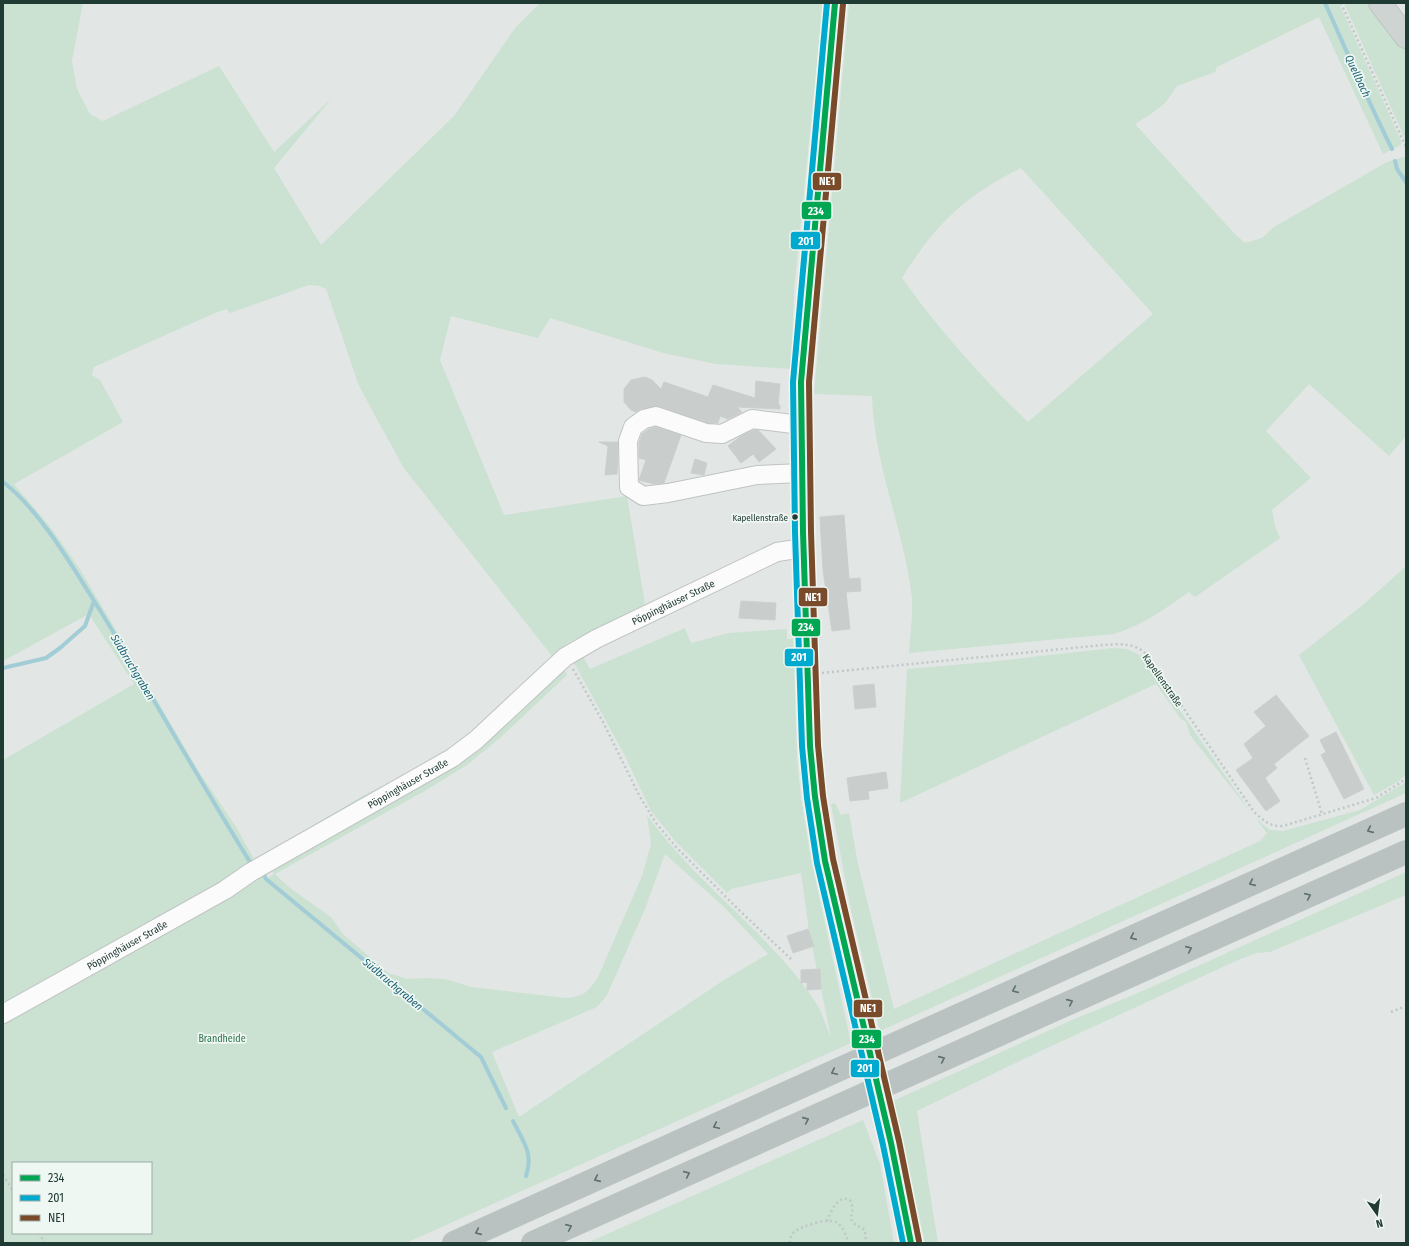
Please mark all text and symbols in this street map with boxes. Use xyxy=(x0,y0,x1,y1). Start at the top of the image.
water label: Quellbach xyxy=(1342,53,1373,100)
line badge: NE1 xyxy=(812,172,842,191)
text: NE1 xyxy=(819,175,835,188)
line badge: 234 xyxy=(801,201,832,220)
text: 234 xyxy=(807,205,824,218)
line badge: 201 xyxy=(790,231,821,250)
text: 201 xyxy=(797,235,814,248)
marker: Kapellenstraße xyxy=(790,512,800,522)
place label: Kapellenstraße xyxy=(732,513,789,523)
street label: Pöppinghäuser Straße xyxy=(630,578,717,628)
line badge: NE1 xyxy=(798,587,828,607)
text: NE1 xyxy=(805,591,821,604)
line badge: 234 xyxy=(791,618,821,637)
text: 234 xyxy=(797,621,814,634)
water label: Südbruchgraben xyxy=(107,631,157,703)
line badge: 201 xyxy=(784,648,814,667)
text: 201 xyxy=(790,651,807,664)
street label: Kapellenstraße xyxy=(1140,652,1185,709)
street label: Pöppinghäuser Straße xyxy=(366,756,451,812)
one-way arrow xyxy=(1367,825,1374,833)
one-way arrow xyxy=(1249,878,1256,886)
one-way arrow xyxy=(1303,893,1311,901)
street label: Pöppinghäuser Straße xyxy=(85,918,170,973)
one-way arrow xyxy=(1130,932,1137,940)
one-way arrow xyxy=(1184,946,1192,954)
water label: Südbruchgraben xyxy=(359,955,426,1013)
one-way arrow xyxy=(1012,985,1019,993)
line badge: NE1 xyxy=(853,999,883,1018)
one-way arrow xyxy=(1066,999,1074,1007)
text: NE1 xyxy=(860,1002,876,1015)
line badge: 234 xyxy=(851,1029,882,1049)
park label: Brandheide xyxy=(198,1033,246,1045)
text: 234 xyxy=(858,1033,875,1046)
one-way arrow xyxy=(938,1056,946,1064)
line badge: 201 xyxy=(850,1059,880,1078)
text: 201 xyxy=(856,1062,873,1075)
one-way arrow xyxy=(830,1067,838,1075)
one-way arrow xyxy=(801,1117,809,1125)
one-way arrow xyxy=(712,1121,720,1129)
legend xyxy=(12,1162,152,1234)
text: 234 xyxy=(48,1171,65,1185)
one-way arrow xyxy=(683,1171,691,1179)
one-way arrow xyxy=(594,1174,601,1182)
text: 201 xyxy=(48,1191,64,1205)
north arrow xyxy=(1357,1194,1397,1234)
text: NE1 xyxy=(48,1211,65,1225)
text: N xyxy=(1375,1216,1384,1230)
one-way arrow xyxy=(564,1224,572,1232)
one-way arrow xyxy=(475,1227,483,1235)

